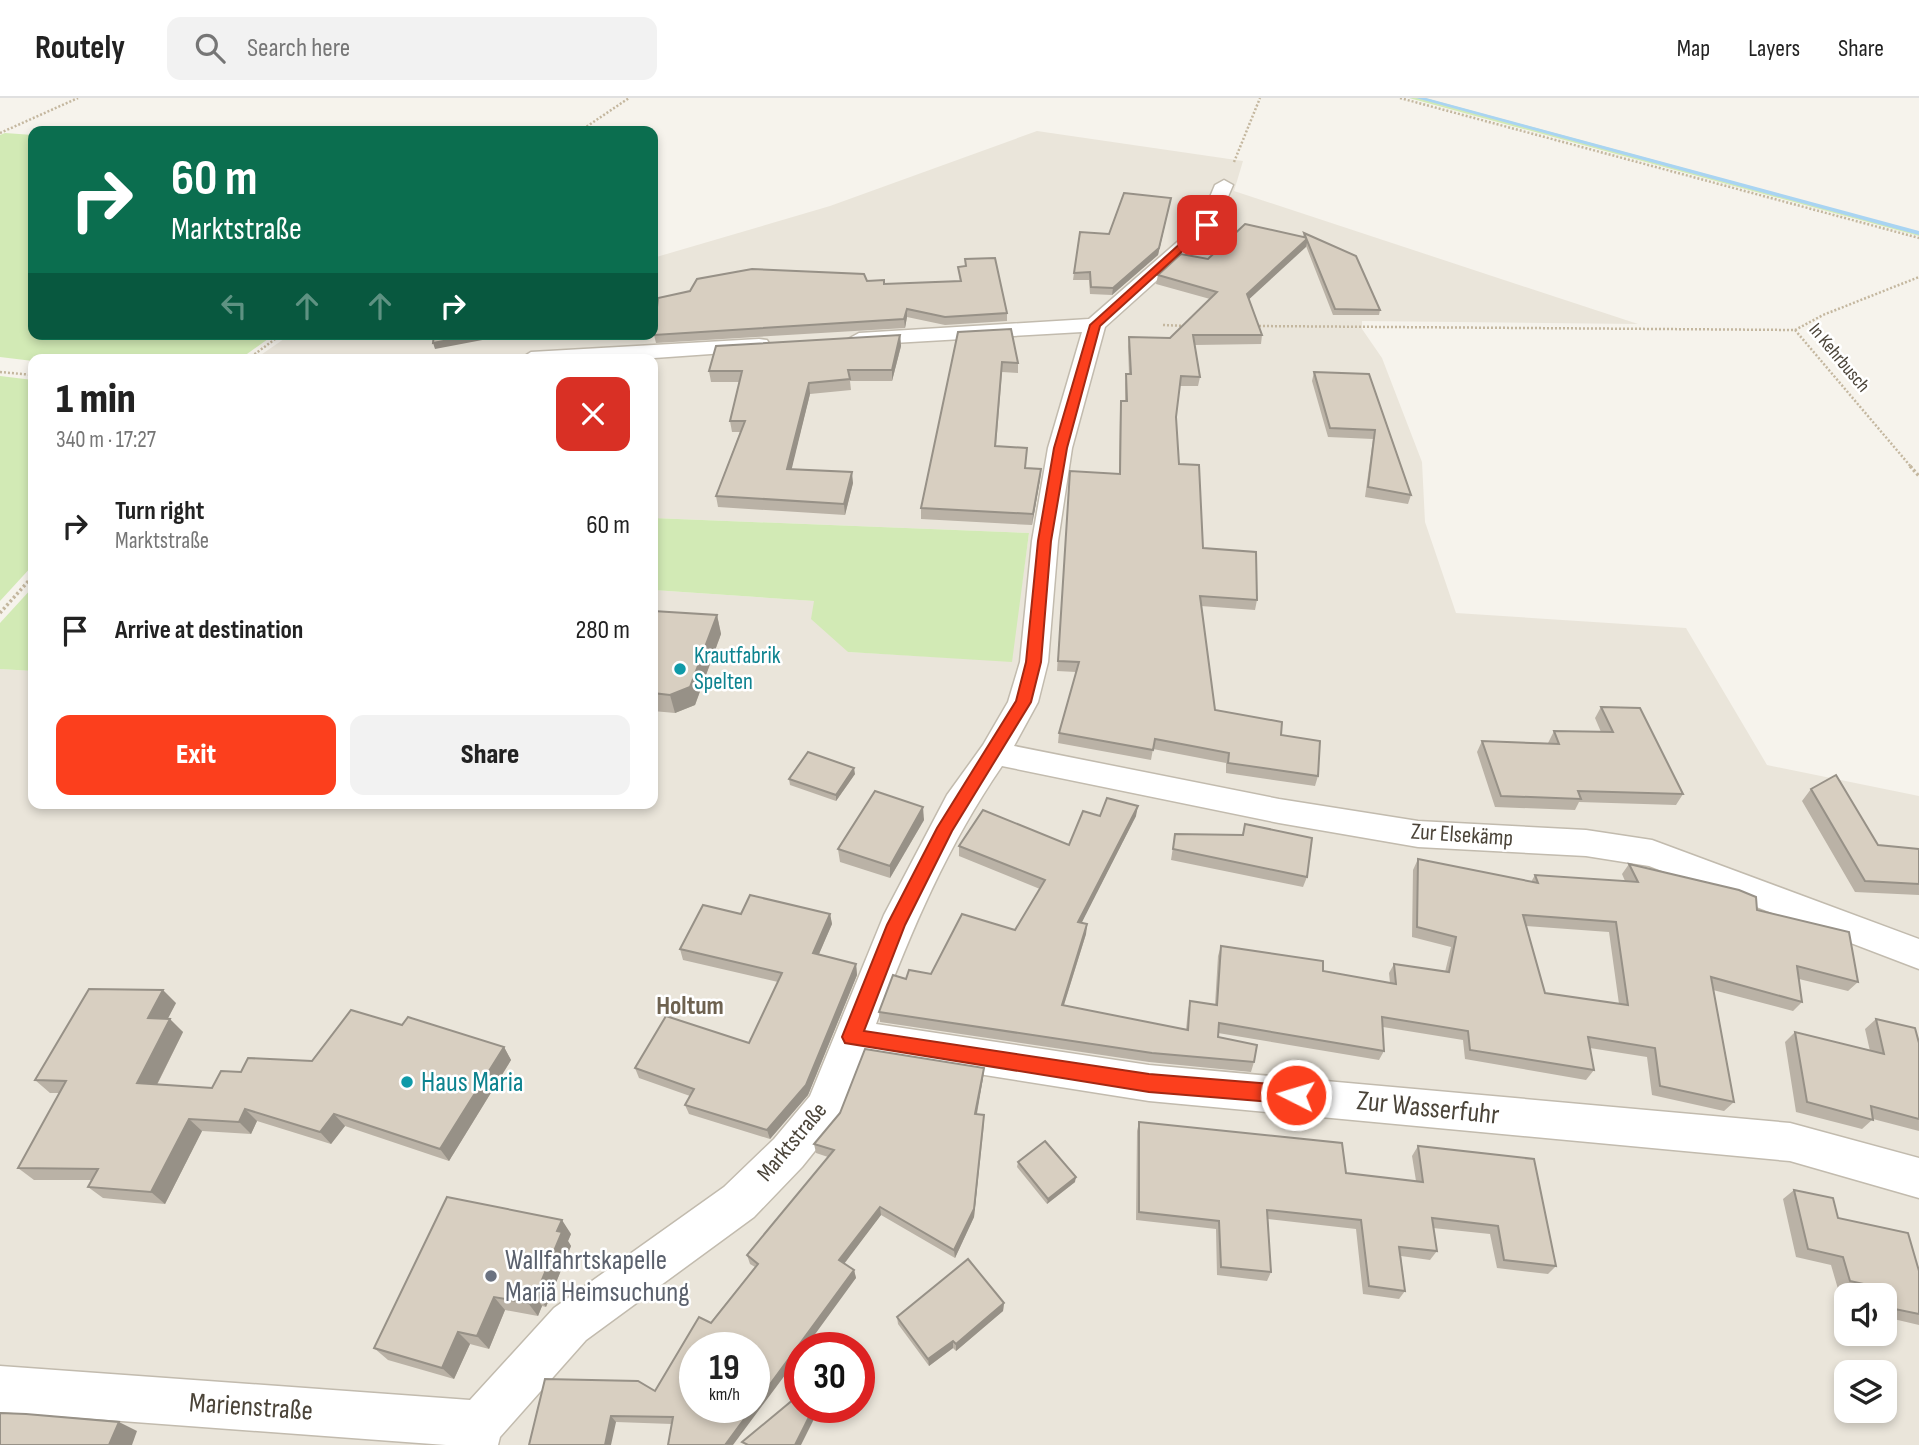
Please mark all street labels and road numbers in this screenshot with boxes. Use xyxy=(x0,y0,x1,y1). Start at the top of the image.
street label: In Kehrbusch xyxy=(1804,319,1874,397)
street label: Zur Elsekämp xyxy=(1410,817,1514,853)
street label: Zur Wasserfuhr xyxy=(1355,1084,1501,1132)
street label: Marktstraße xyxy=(751,1097,833,1187)
street label: Marienstraße xyxy=(188,1386,314,1428)

